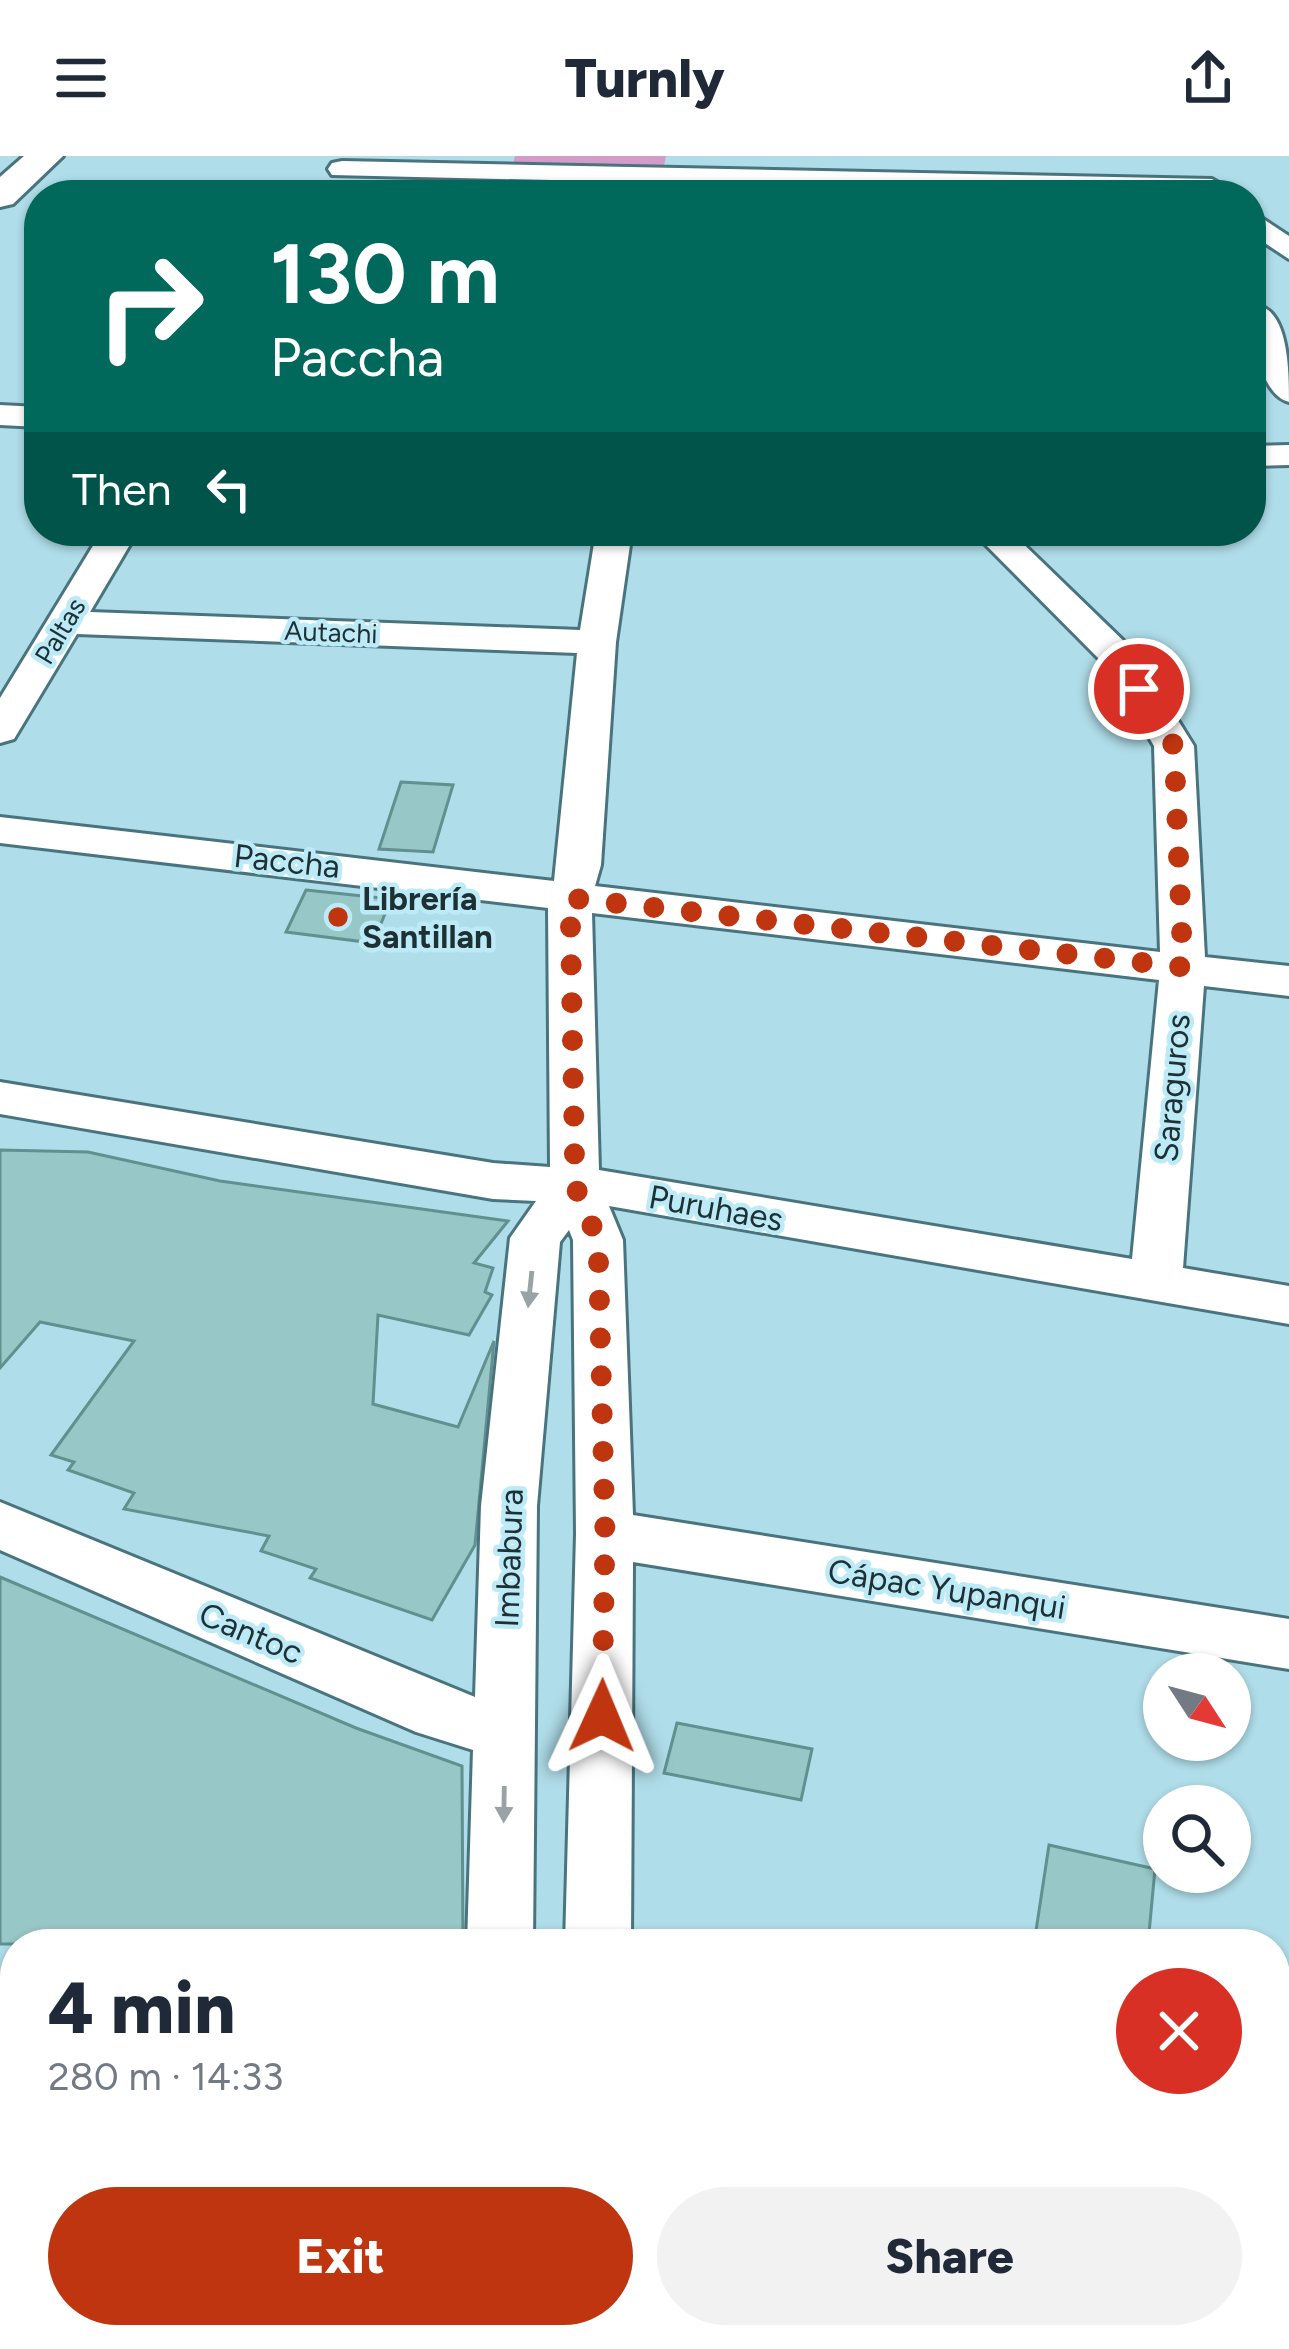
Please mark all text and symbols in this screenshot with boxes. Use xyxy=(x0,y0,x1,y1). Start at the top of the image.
icon: menu xyxy=(48,45,114,111)
icon: share xyxy=(1175,45,1241,111)
text: Turnly xyxy=(564,46,725,111)
text: 130 m xyxy=(270,223,500,324)
icon: right xyxy=(72,228,228,384)
text: Paccha xyxy=(270,325,444,390)
icon: left xyxy=(196,456,262,522)
text: Then xyxy=(72,462,172,516)
street label: Paltas xyxy=(27,592,93,670)
street label: Autachi xyxy=(284,614,378,650)
pin xyxy=(1088,638,1190,740)
icon: arrive xyxy=(1106,656,1172,722)
street label: Paccha xyxy=(232,836,342,886)
place label: Librería Santillan xyxy=(362,879,493,956)
marker: Librería Santillan xyxy=(325,904,351,930)
street label: Saraguros xyxy=(1146,1012,1198,1164)
street label: Puruhaes xyxy=(646,1177,786,1239)
one-way arrow xyxy=(520,1271,539,1308)
street label: Imbabura xyxy=(487,1488,531,1628)
street label: Cápac Yupanqui xyxy=(825,1551,1069,1627)
street label: Cantoc xyxy=(193,1594,309,1672)
position arrow xyxy=(539,1653,665,1779)
north arrow xyxy=(1143,1653,1251,1761)
map controls xyxy=(1143,1653,1251,1893)
button: search xyxy=(1143,1785,1251,1893)
one-way arrow xyxy=(494,1786,513,1824)
text: 4 min xyxy=(48,1965,235,2051)
button: close xyxy=(1116,1968,1242,2094)
text: 280 m · 14:33 xyxy=(48,2053,283,2100)
button: Exit xyxy=(48,2187,633,2325)
button: Share xyxy=(657,2187,1242,2325)

